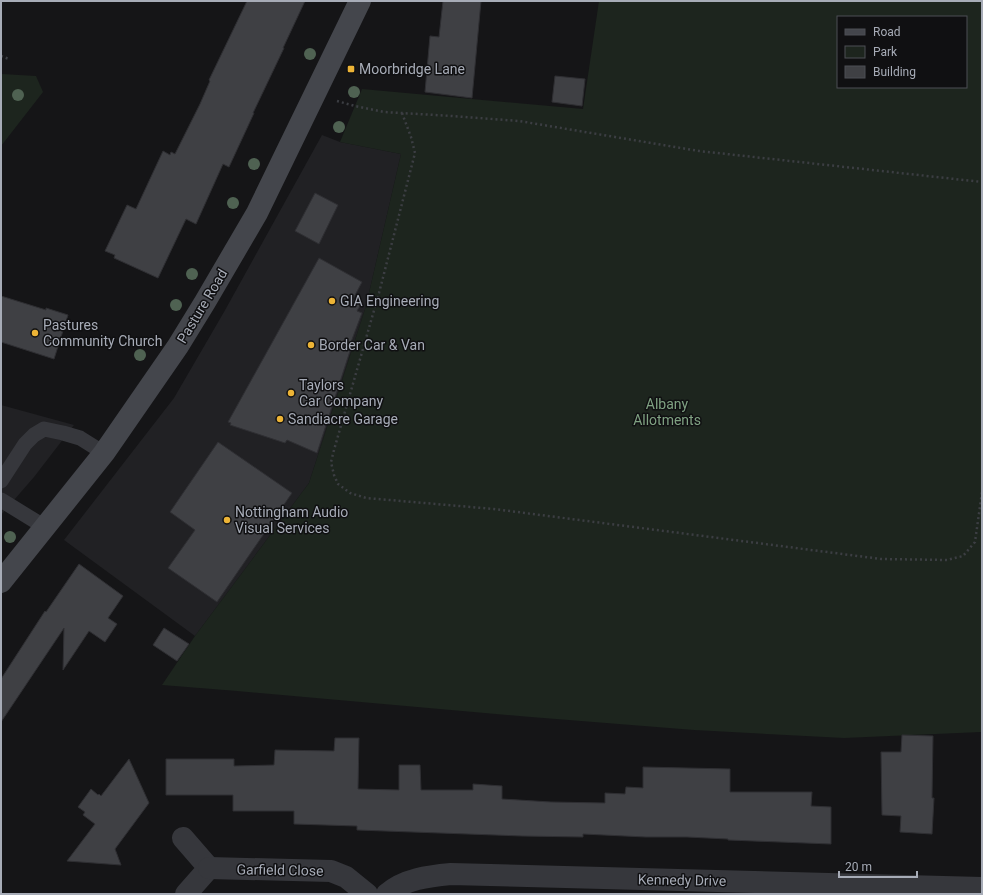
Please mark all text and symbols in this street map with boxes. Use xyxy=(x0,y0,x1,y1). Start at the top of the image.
legend xyxy=(837,16,967,88)
text: Road xyxy=(873,25,901,39)
text: Park xyxy=(873,45,898,59)
place label: Moorbridge Lane xyxy=(359,61,465,77)
marker: Moorbridge Lane xyxy=(346,64,356,74)
text: Building xyxy=(873,65,916,79)
street label: Pasture Road xyxy=(174,266,230,346)
place label: GIA Engineering xyxy=(340,293,439,309)
marker: GIA Engineering xyxy=(327,296,337,306)
place label: Pastures Community Church xyxy=(43,317,162,349)
marker: Pastures Community Church xyxy=(30,328,40,338)
place label: Border Car & Van xyxy=(319,337,425,353)
marker: Border Car & Van xyxy=(306,340,316,350)
place label: Taylors Car Company xyxy=(299,377,384,409)
marker: Taylors Car Company xyxy=(286,388,296,398)
park label: Albany Allotments xyxy=(633,396,701,428)
place label: Sandiacre Garage xyxy=(288,411,398,427)
marker: Sandiacre Garage xyxy=(275,414,285,424)
place label: Nottingham Audio Visual Services xyxy=(235,504,348,536)
marker: Nottingham Audio Visual Services xyxy=(222,515,232,525)
scale bar xyxy=(839,853,917,879)
text: 20 m xyxy=(845,860,872,874)
street label: Garfield Close xyxy=(236,861,324,879)
street label: Kennedy Drive xyxy=(638,871,726,889)

